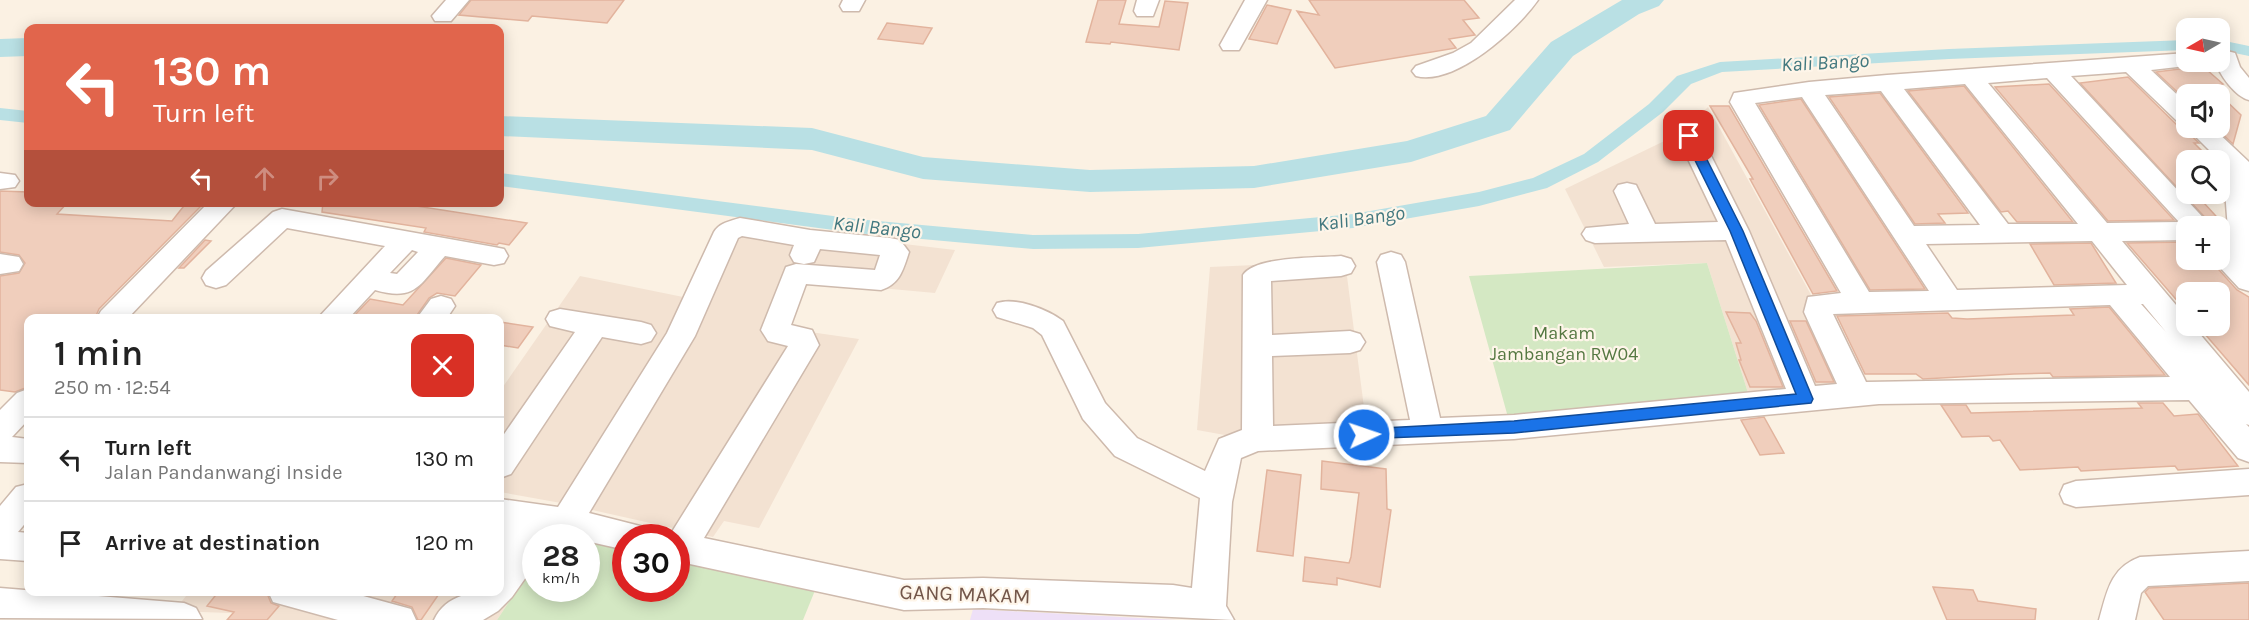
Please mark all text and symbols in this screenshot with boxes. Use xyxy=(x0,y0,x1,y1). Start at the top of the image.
north arrow xyxy=(2176,18,2230,72)
map controls xyxy=(2176,18,2230,336)
text: 130 m xyxy=(153,46,271,96)
icon: left xyxy=(54,48,132,126)
water label: Kali Bango xyxy=(1781,49,1870,76)
button: sound xyxy=(2176,84,2230,138)
text: Turn left xyxy=(153,97,254,129)
pin xyxy=(1663,110,1714,161)
icon: arrive xyxy=(1672,119,1705,152)
button: search xyxy=(2176,150,2230,204)
icon: left xyxy=(185,162,218,195)
icon: ahead xyxy=(248,162,281,195)
icon: right xyxy=(311,162,344,195)
water label: Kali Bango xyxy=(1316,201,1406,236)
water label: Kali Bango xyxy=(832,211,922,244)
button: + xyxy=(2176,216,2230,270)
button: − xyxy=(2176,282,2230,336)
park label: Makam Jambangan RW04 xyxy=(1490,322,1638,365)
text: 1 min xyxy=(54,332,143,374)
button: close xyxy=(411,334,474,397)
text: 250 m · 12:54 xyxy=(54,376,171,399)
position arrow xyxy=(1332,403,1396,467)
text: Turn left xyxy=(105,435,192,461)
icon: left xyxy=(54,443,87,476)
text: 130 m xyxy=(415,446,474,472)
text: Jalan Pandanwangi Inside xyxy=(105,461,342,484)
speed limit sign: 30 xyxy=(612,524,690,602)
icon: arrive xyxy=(54,527,87,560)
text: Arrive at destination xyxy=(105,530,320,556)
text: 120 m xyxy=(415,530,474,556)
text: 28 xyxy=(542,538,580,574)
text: km/h xyxy=(542,569,580,587)
street label: GANG MAKAM xyxy=(899,580,1031,608)

